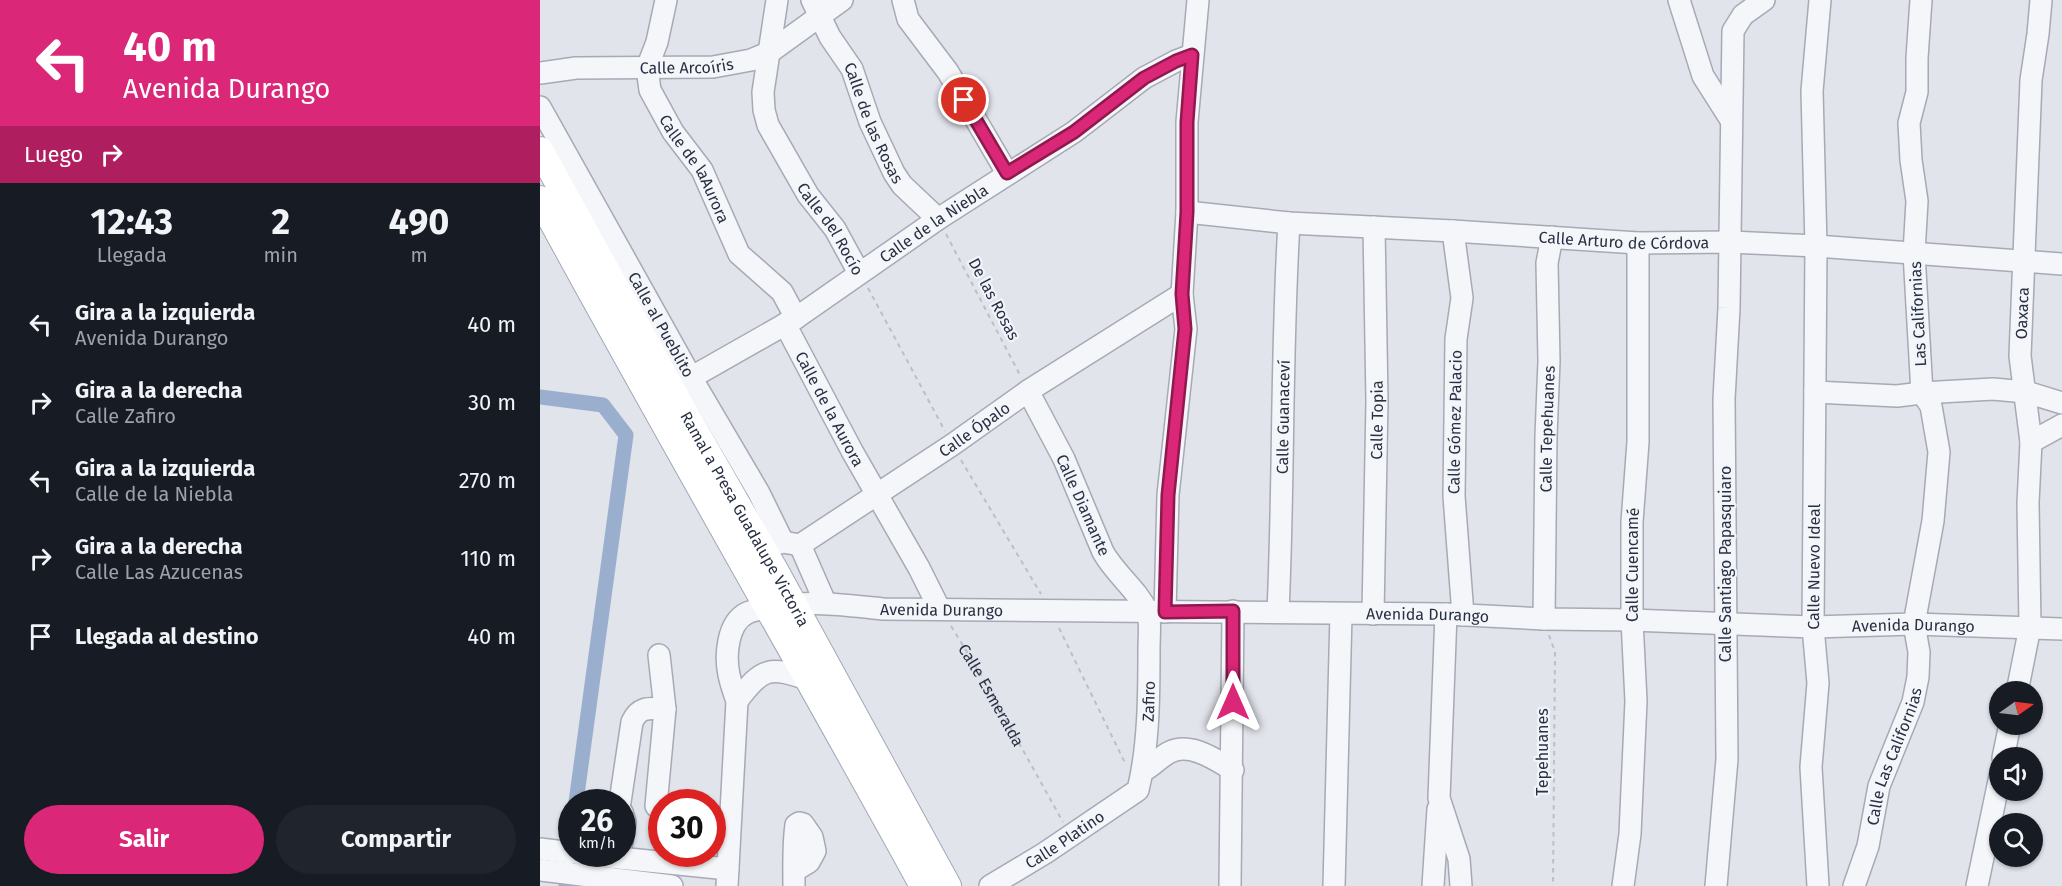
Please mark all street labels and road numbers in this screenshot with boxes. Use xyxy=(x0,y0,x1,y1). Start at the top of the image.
street label: Calle Arcoíris xyxy=(640,54,735,77)
street label: Calle de las Rosas xyxy=(840,58,908,187)
street label: Calle de laAurora xyxy=(656,111,734,226)
street label: Calle del Rocío xyxy=(793,179,868,278)
street label: Calle de la Niebla xyxy=(876,180,991,266)
street label: Calle Arturo de Córdova xyxy=(1538,227,1709,253)
street label: De las Rosas xyxy=(964,255,1024,343)
street label: Las Californias xyxy=(1906,261,1930,367)
street label: Calle al Pueblito xyxy=(624,268,698,380)
street label: Oaxaca xyxy=(2011,287,2032,340)
street label: Calle de la Aurora xyxy=(792,348,868,470)
street label: Calle Gómez Palacio xyxy=(1444,350,1466,494)
street label: Calle Guanaceví xyxy=(1272,359,1293,474)
street label: Calle Tepehuanes xyxy=(1536,365,1558,493)
street label: Calle Topia xyxy=(1366,380,1387,460)
street label: Calle Ópalo xyxy=(935,398,1013,461)
street label: Ramal a Presa Guadalupe Victoria xyxy=(677,408,813,630)
street label: Calle Diamante xyxy=(1052,451,1114,559)
street label: Calle Santiago Papasquiaro xyxy=(1716,466,1735,662)
street label: Calle Nuevo Ideal xyxy=(1803,503,1823,630)
street label: Calle Cuencamé xyxy=(1623,507,1643,622)
street label: Avenida Durango xyxy=(880,599,1003,620)
street label: Avenida Durango xyxy=(1366,604,1490,626)
street label: Avenida Durango xyxy=(1852,615,1975,636)
street label: Calle Esmeralda xyxy=(955,640,1028,750)
street label: Zafiro xyxy=(1138,681,1158,722)
street label: Calle Las Californias xyxy=(1862,686,1925,827)
street label: Tepehuanes xyxy=(1533,708,1552,796)
street label: Calle Platino xyxy=(1021,806,1108,872)

